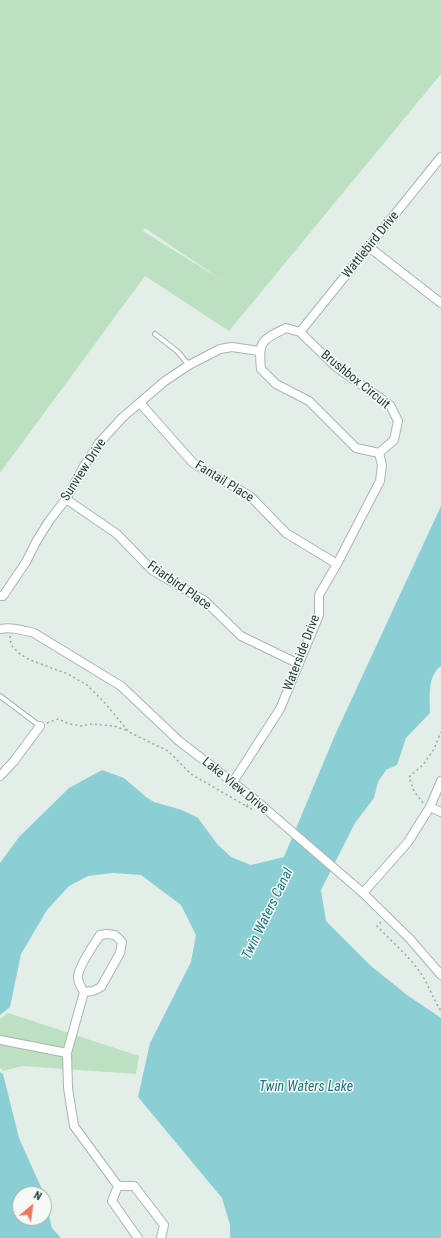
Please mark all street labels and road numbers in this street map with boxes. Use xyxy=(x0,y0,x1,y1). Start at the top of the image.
street label: Wattlebird Drive xyxy=(339,209,403,281)
street label: Brushbox Circuit xyxy=(317,347,393,413)
street label: Sunview Drive xyxy=(58,436,110,504)
street label: Fantail Place xyxy=(192,458,256,506)
street label: Friarbird Place xyxy=(144,558,214,614)
street label: Waterside Drive xyxy=(280,613,324,693)
street label: Lake View Drive xyxy=(199,754,271,818)

